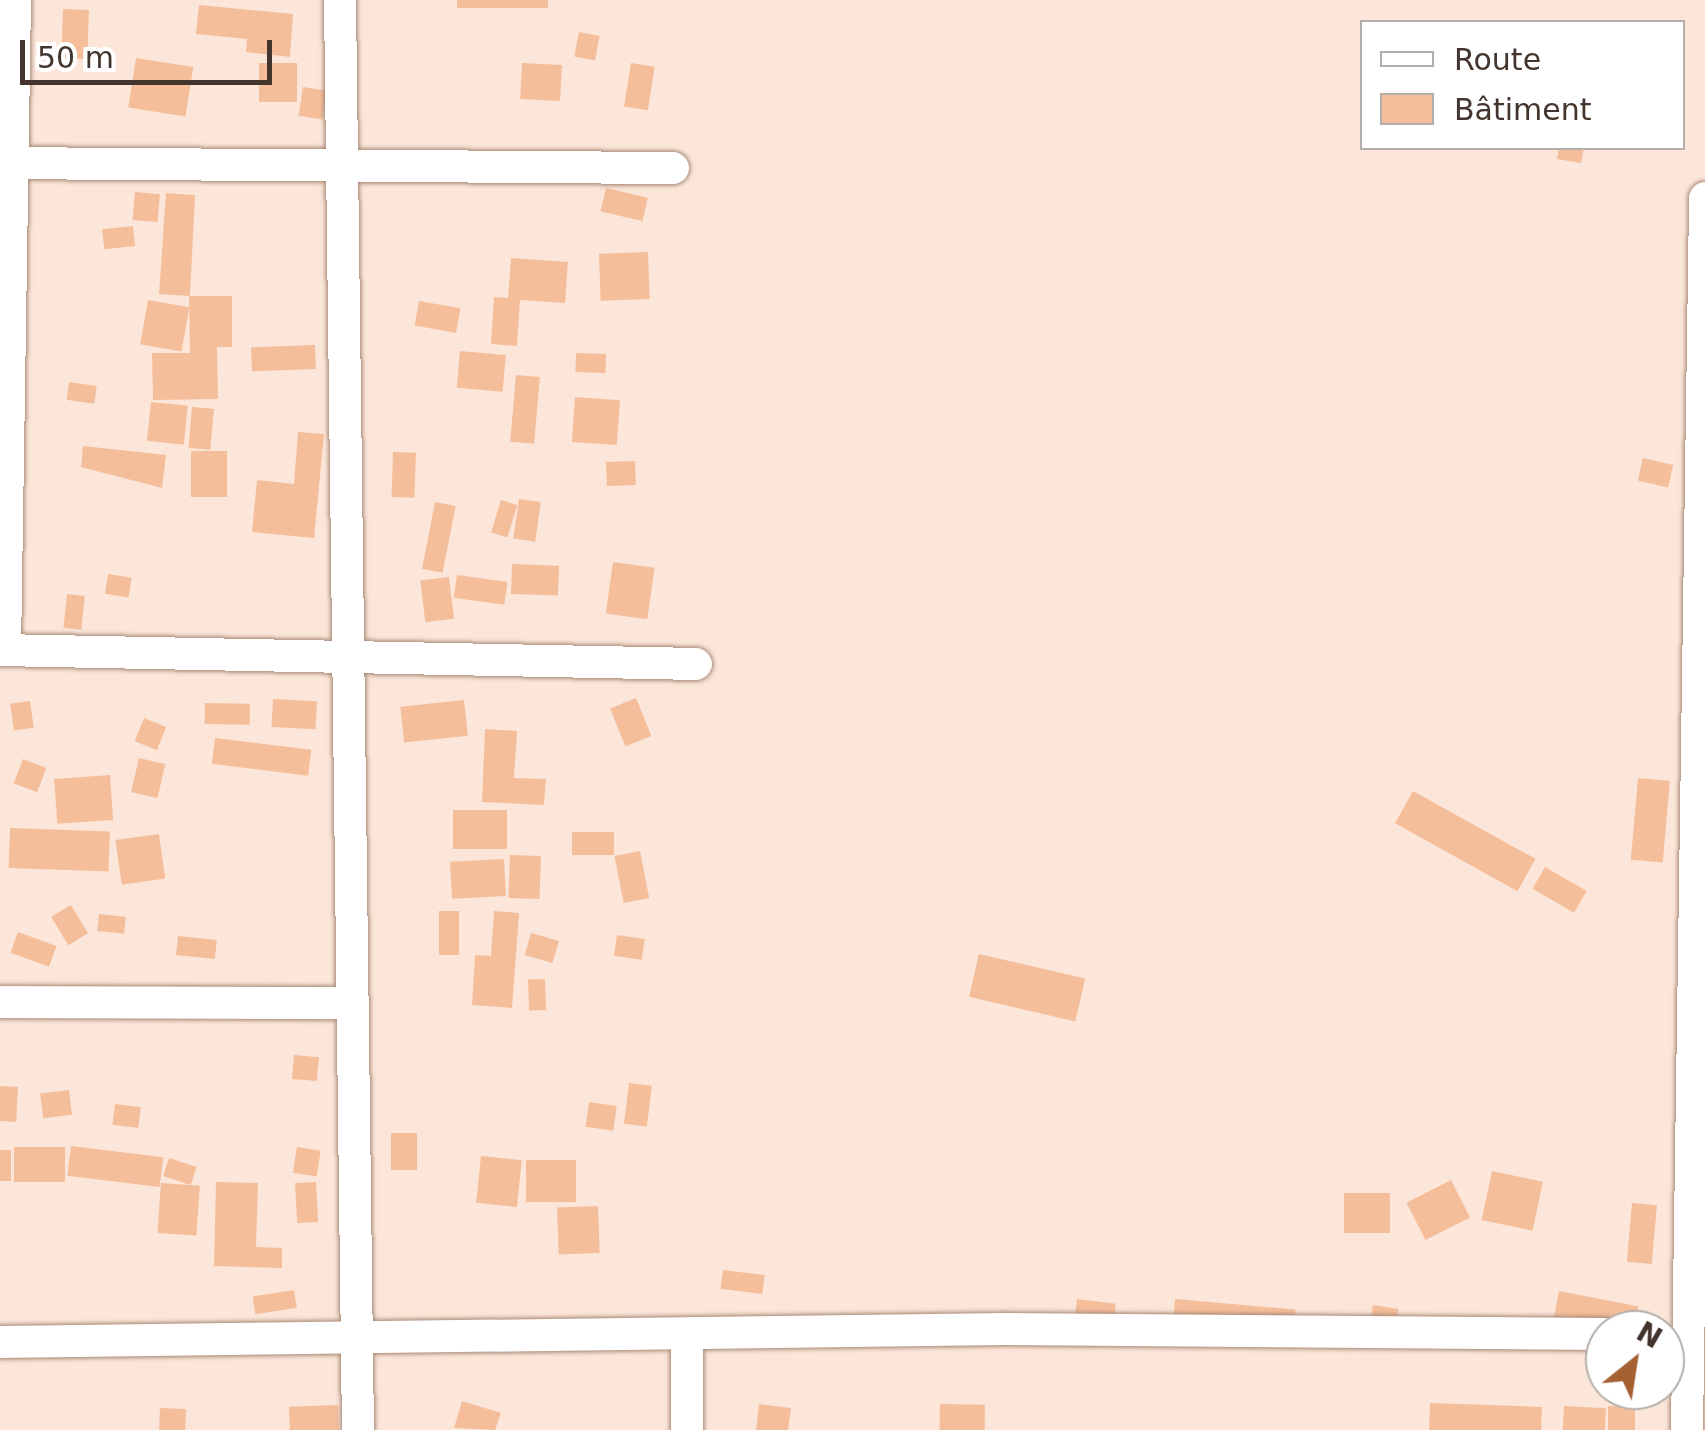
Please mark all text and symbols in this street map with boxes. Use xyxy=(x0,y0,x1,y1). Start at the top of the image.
scale bar xyxy=(25,20,278,82)
legend xyxy=(1360,20,1685,150)
text: 50 m xyxy=(37,40,114,75)
text: Route xyxy=(1454,42,1541,77)
text: Bâtiment xyxy=(1454,92,1592,127)
north arrow xyxy=(1585,1310,1685,1410)
text: N xyxy=(1631,1315,1668,1355)

